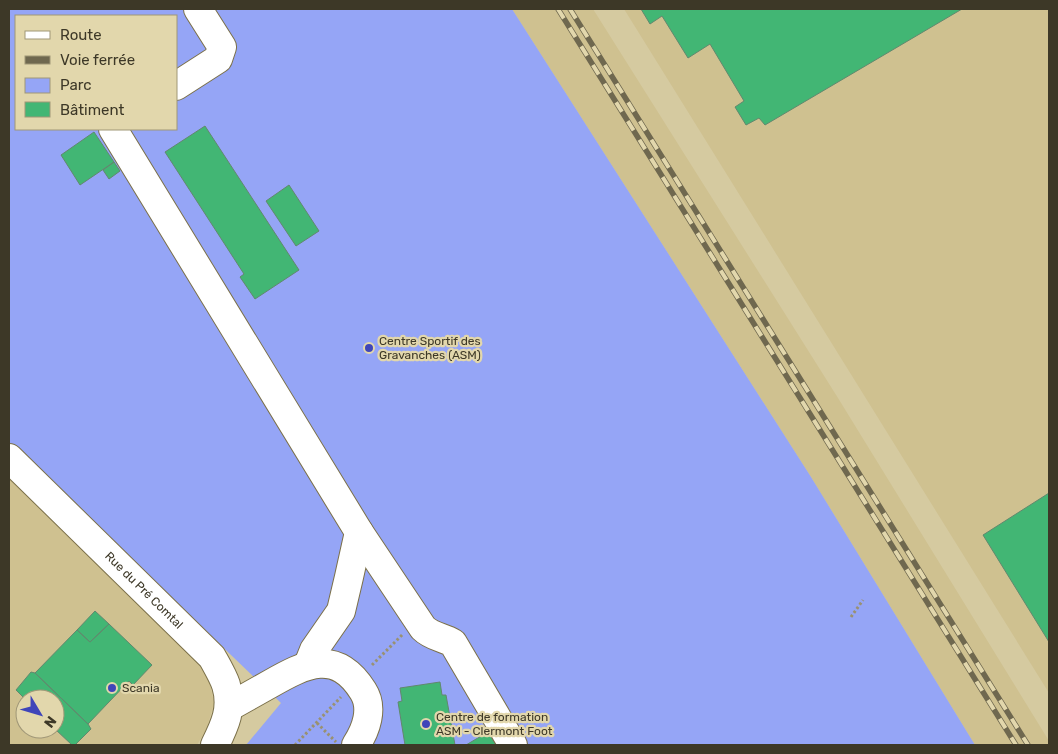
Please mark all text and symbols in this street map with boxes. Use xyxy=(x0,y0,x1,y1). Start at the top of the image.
legend xyxy=(15,15,178,130)
text: Route xyxy=(60,26,102,44)
text: Voie ferrée xyxy=(60,51,135,69)
text: Parc xyxy=(60,76,92,94)
text: Bâtiment xyxy=(60,101,124,119)
place label: Centre Sportif des Gravanches (ASM) xyxy=(379,334,481,362)
marker: Centre Sportif des Gravanches (ASM) xyxy=(363,342,375,354)
street label: Rue du Pré Comtal xyxy=(102,549,186,632)
place label: Scania xyxy=(122,681,160,695)
marker: Scania xyxy=(106,682,118,694)
north arrow xyxy=(15,689,65,739)
place label: Centre de formation ASM - Clermont Foot xyxy=(436,710,553,738)
text: N xyxy=(40,712,60,731)
marker: Centre de formation ASM - Clermont Foot xyxy=(420,718,432,730)

